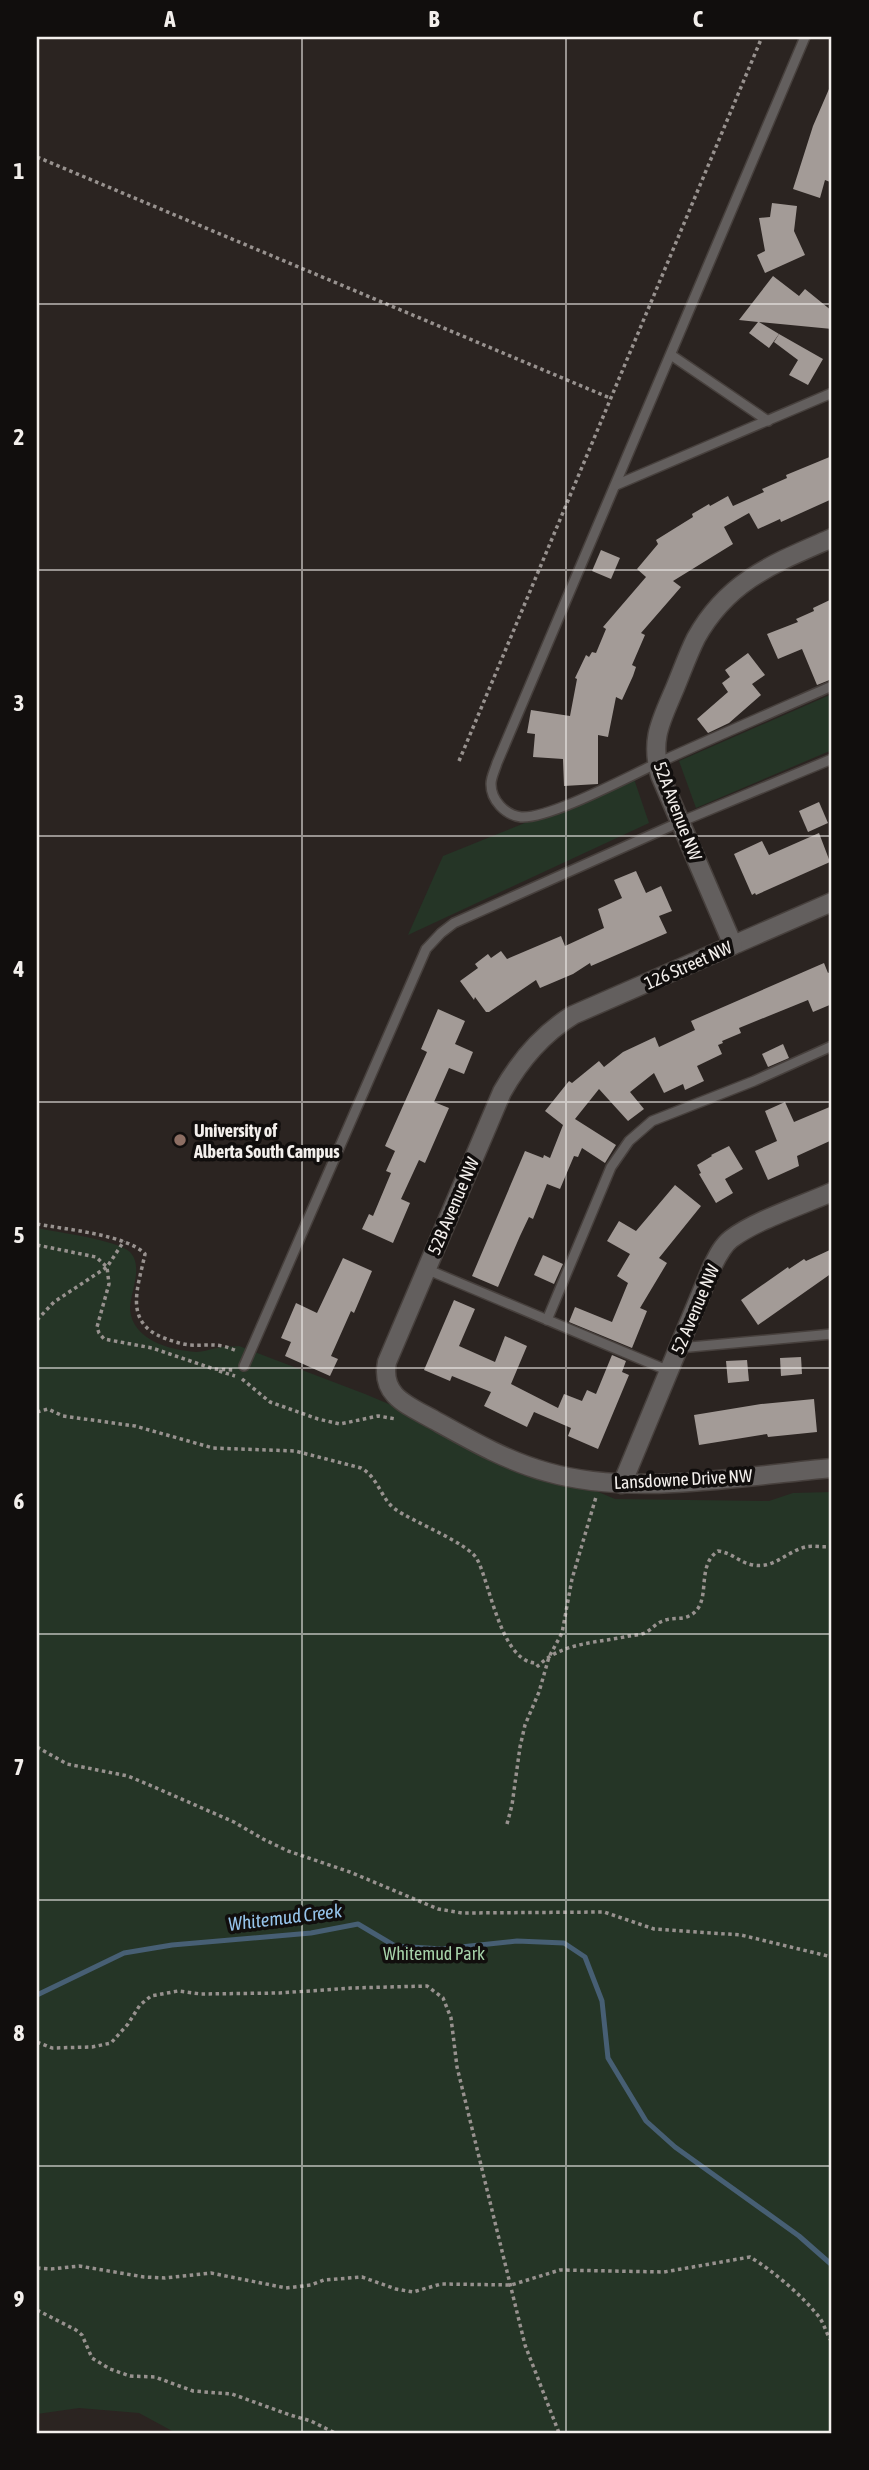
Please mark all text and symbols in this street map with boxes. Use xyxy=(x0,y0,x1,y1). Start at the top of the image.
text: A xyxy=(163,6,176,32)
text: B xyxy=(429,6,440,32)
text: C xyxy=(693,6,704,32)
text: 1 xyxy=(14,158,25,184)
text: 2 xyxy=(14,424,24,450)
text: 3 xyxy=(14,690,24,716)
street label: 52A Avenue NW xyxy=(650,759,706,863)
street label: 126 Street NW xyxy=(641,936,735,994)
text: 4 xyxy=(13,956,25,982)
place label: University of Alberta South Campus xyxy=(193,1120,340,1162)
marker: University of Alberta South Campus xyxy=(172,1132,188,1148)
street label: 52B Avenue NW xyxy=(423,1154,483,1258)
text: 5 xyxy=(14,1222,25,1248)
street label: 52 Avenue NW xyxy=(667,1261,723,1357)
street label: Lansdowne Drive NW xyxy=(613,1465,753,1493)
text: 6 xyxy=(14,1488,25,1514)
text: 7 xyxy=(14,1754,24,1780)
water label: Whitemud Creek xyxy=(227,1899,344,1935)
park label: Whitemud Park xyxy=(383,1943,485,1964)
text: 8 xyxy=(14,2020,25,2046)
text: 9 xyxy=(14,2286,25,2312)

